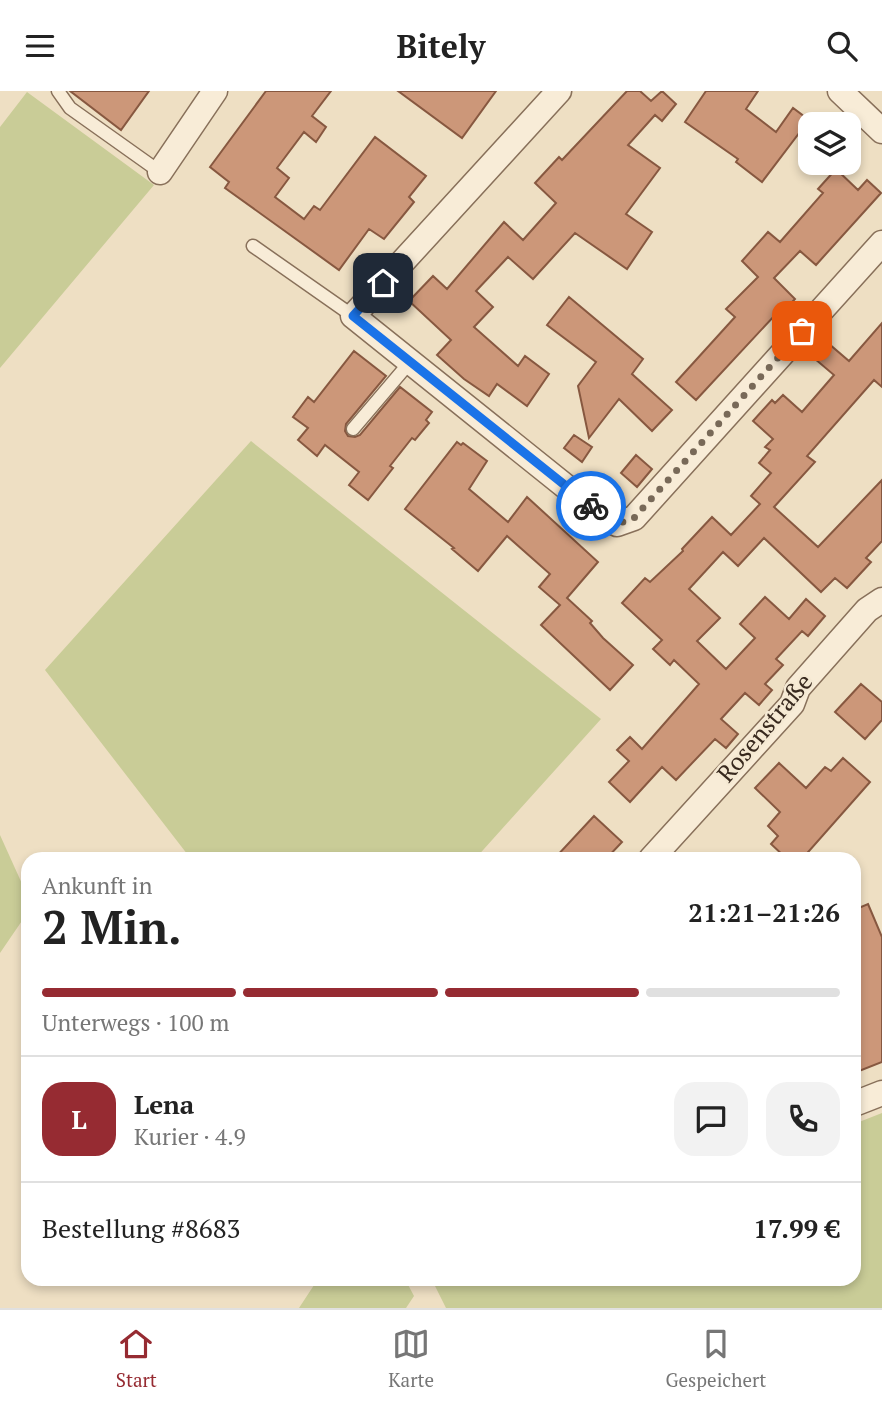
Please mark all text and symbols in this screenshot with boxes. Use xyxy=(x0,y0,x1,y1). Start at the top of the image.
text: Bitely xyxy=(397,25,485,67)
icon: menu xyxy=(21,27,59,65)
icon: search xyxy=(823,27,861,65)
map controls xyxy=(798,112,861,175)
button: layers xyxy=(798,112,861,175)
pin xyxy=(353,253,413,313)
icon: home xyxy=(364,264,402,302)
pin xyxy=(772,301,832,361)
icon: bag xyxy=(783,312,821,350)
courier xyxy=(556,471,626,541)
icon: bike xyxy=(572,487,610,525)
street label: Rosenstraße xyxy=(709,666,819,789)
text: Ankunft in xyxy=(42,870,152,901)
text: 21:21–21:26 xyxy=(688,895,840,929)
text: 2 Min. xyxy=(42,896,182,957)
text: Unterwegs · 100 m xyxy=(42,1007,229,1038)
button: chat xyxy=(674,1082,748,1156)
button: phone xyxy=(766,1082,840,1156)
text: Lena xyxy=(134,1087,194,1121)
text: L xyxy=(71,1102,87,1136)
text: Kurier · 4.9 xyxy=(134,1121,246,1152)
text: Bestellung #8683 xyxy=(42,1211,240,1245)
text: 17.99 € xyxy=(753,1211,840,1245)
tab: Start xyxy=(116,1325,157,1392)
tab: Karte xyxy=(388,1325,434,1392)
tab: Gespeichert xyxy=(665,1325,766,1392)

